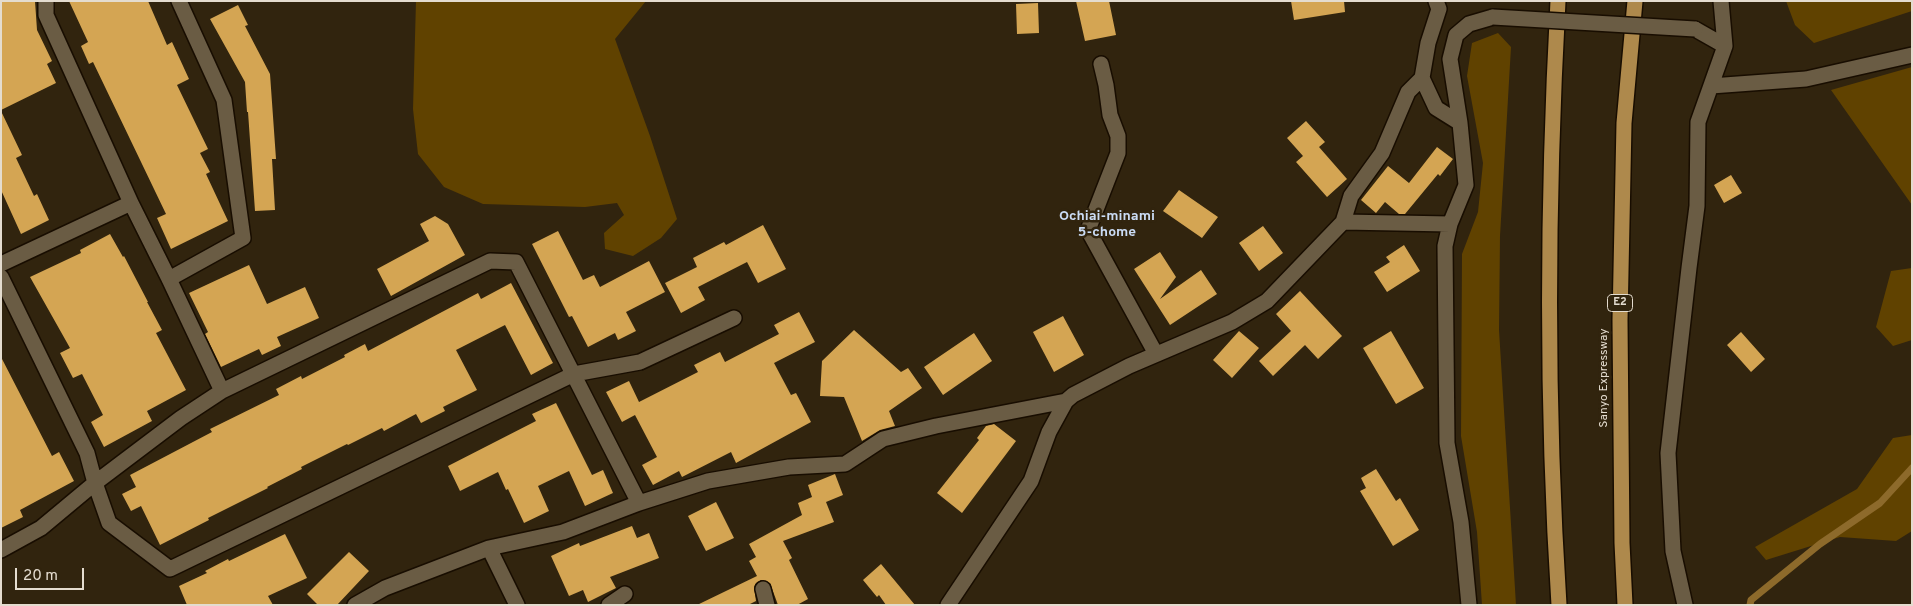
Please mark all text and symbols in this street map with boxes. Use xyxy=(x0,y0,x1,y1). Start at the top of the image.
district label: Ochiai-minami 5-chome xyxy=(1059,209,1155,242)
road number: E2 xyxy=(1608,294,1632,312)
street label: Sanyo Expressway xyxy=(1598,328,1612,428)
scale bar xyxy=(18,558,86,590)
text: 20 m xyxy=(23,567,58,586)

